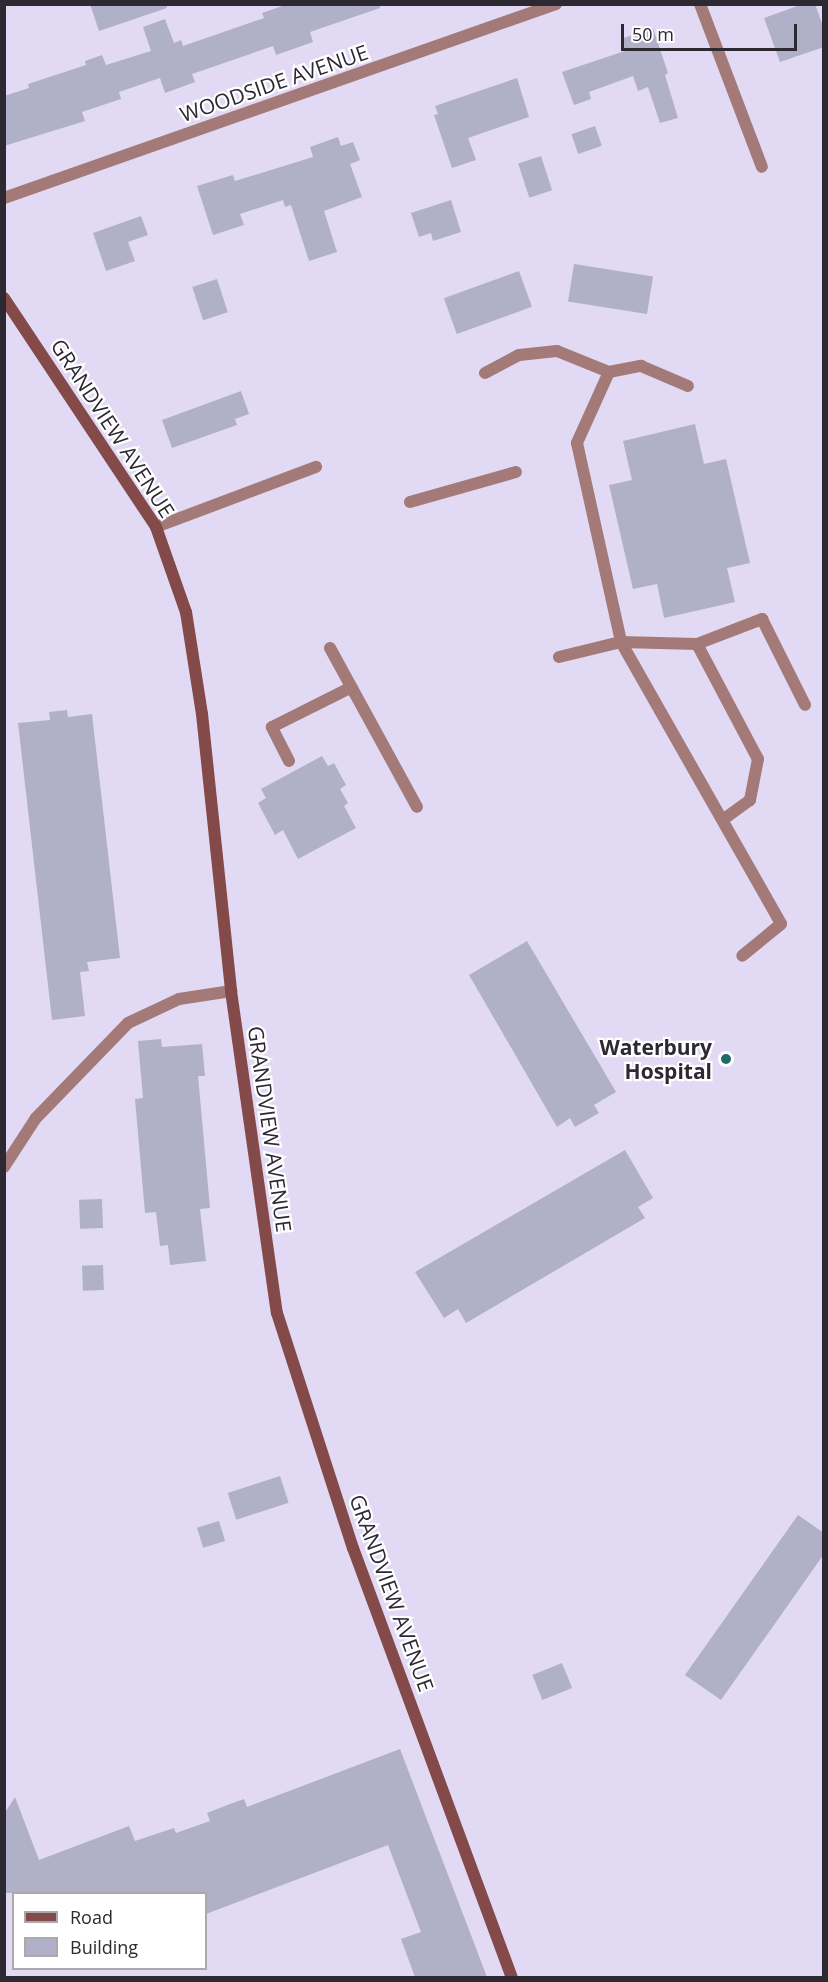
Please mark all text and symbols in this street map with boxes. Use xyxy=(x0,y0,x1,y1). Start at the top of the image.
scale bar xyxy=(624,12,800,50)
text: 50 m xyxy=(632,22,674,46)
street label: WOODSIDE AVENUE xyxy=(177,39,371,127)
street label: GRANDVIEW AVENUE xyxy=(46,334,180,522)
street label: GRANDVIEW AVENUE xyxy=(243,1024,297,1234)
place label: Waterbury Hospital xyxy=(599,1034,712,1084)
marker: Waterbury Hospital xyxy=(717,1050,735,1068)
street label: GRANDVIEW AVENUE xyxy=(345,1491,439,1695)
legend xyxy=(12,1892,207,1970)
text: Road xyxy=(70,1905,113,1929)
text: Building xyxy=(70,1935,138,1959)

